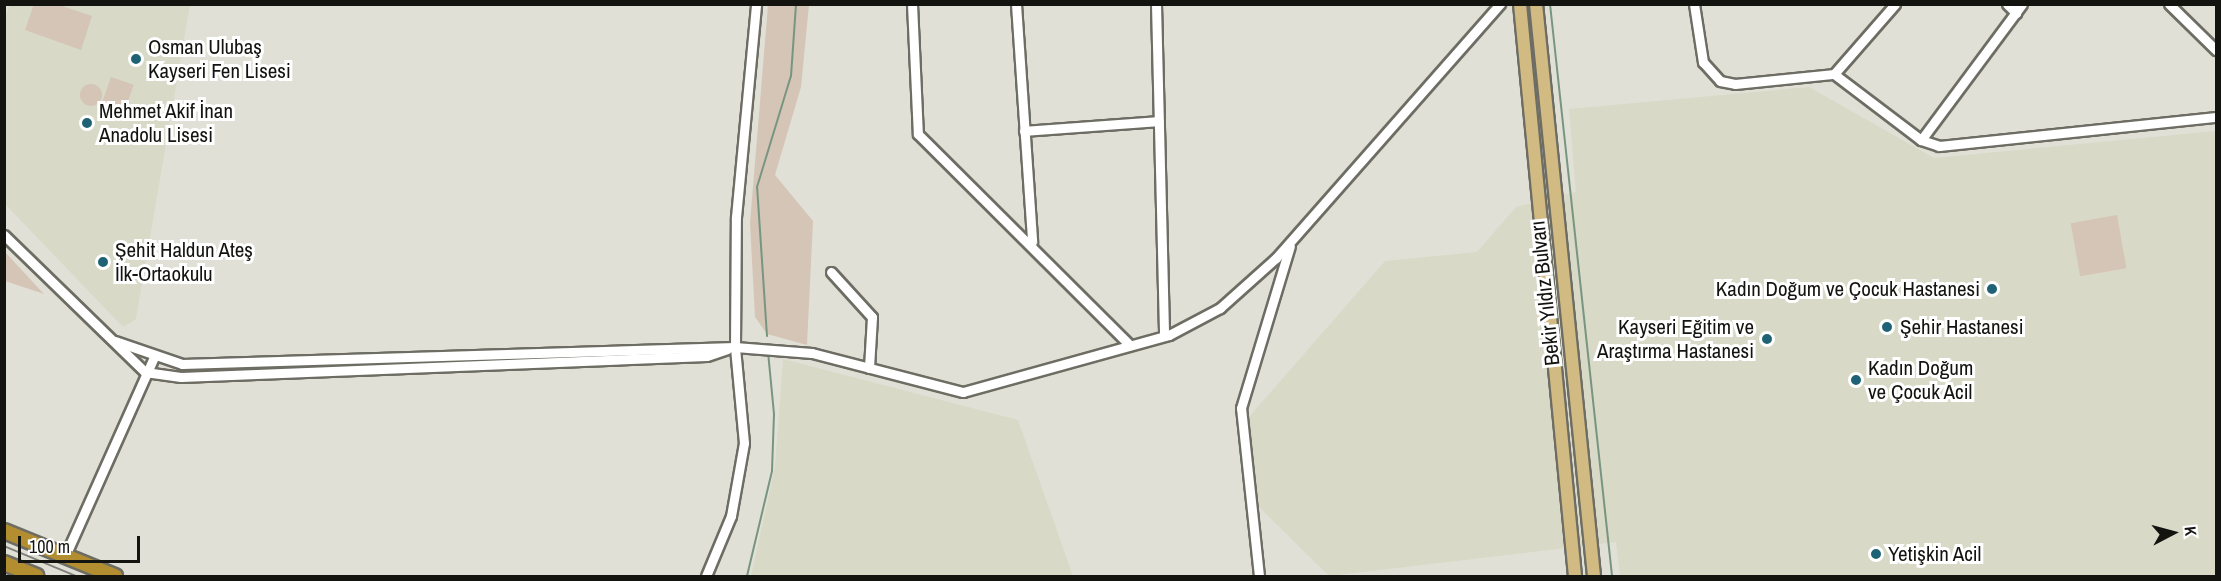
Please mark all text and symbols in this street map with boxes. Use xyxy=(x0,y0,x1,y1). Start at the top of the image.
place label: Osman Ulubaş Kayseri Fen Lisesi xyxy=(148,34,291,84)
marker: Osman Ulubaş Kayseri Fen Lisesi xyxy=(129,52,143,66)
place label: Mehmet Akif İnan Anadolu Lisesi xyxy=(99,98,234,148)
marker: Mehmet Akif İnan Anadolu Lisesi xyxy=(80,116,94,130)
street label: Bekir Yıldız Bulvarı xyxy=(1525,219,1565,367)
place label: Şehit Haldun Ateş İlk-Ortaokulu xyxy=(115,237,254,287)
marker: Şehit Haldun Ateş İlk-Ortaokulu xyxy=(96,255,110,269)
place label: Kadın Doğum ve Çocuk Hastanesi xyxy=(1716,276,1980,302)
marker: Kadın Doğum ve Çocuk Hastanesi xyxy=(1985,282,1999,296)
place label: Kayseri Eğitim ve Araştırma Hastanesi xyxy=(1597,314,1754,364)
place label: Şehir Hastanesi xyxy=(1900,314,2023,340)
marker: Şehir Hastanesi xyxy=(1878,318,1896,336)
marker: Kayseri Eğitim ve Araştırma Hastanesi xyxy=(1758,330,1776,348)
place label: Kadın Doğum ve Çocuk Acil xyxy=(1868,355,1973,405)
marker: Kadın Doğum ve Çocuk Acil xyxy=(1849,373,1863,387)
north arrow xyxy=(2143,503,2203,563)
scale bar xyxy=(21,524,142,562)
text: K xyxy=(2179,525,2202,537)
text: 100 m xyxy=(29,534,70,559)
place label: Yetişkin Acil xyxy=(1888,541,1982,567)
marker: Yetişkin Acil xyxy=(1869,547,1883,561)

